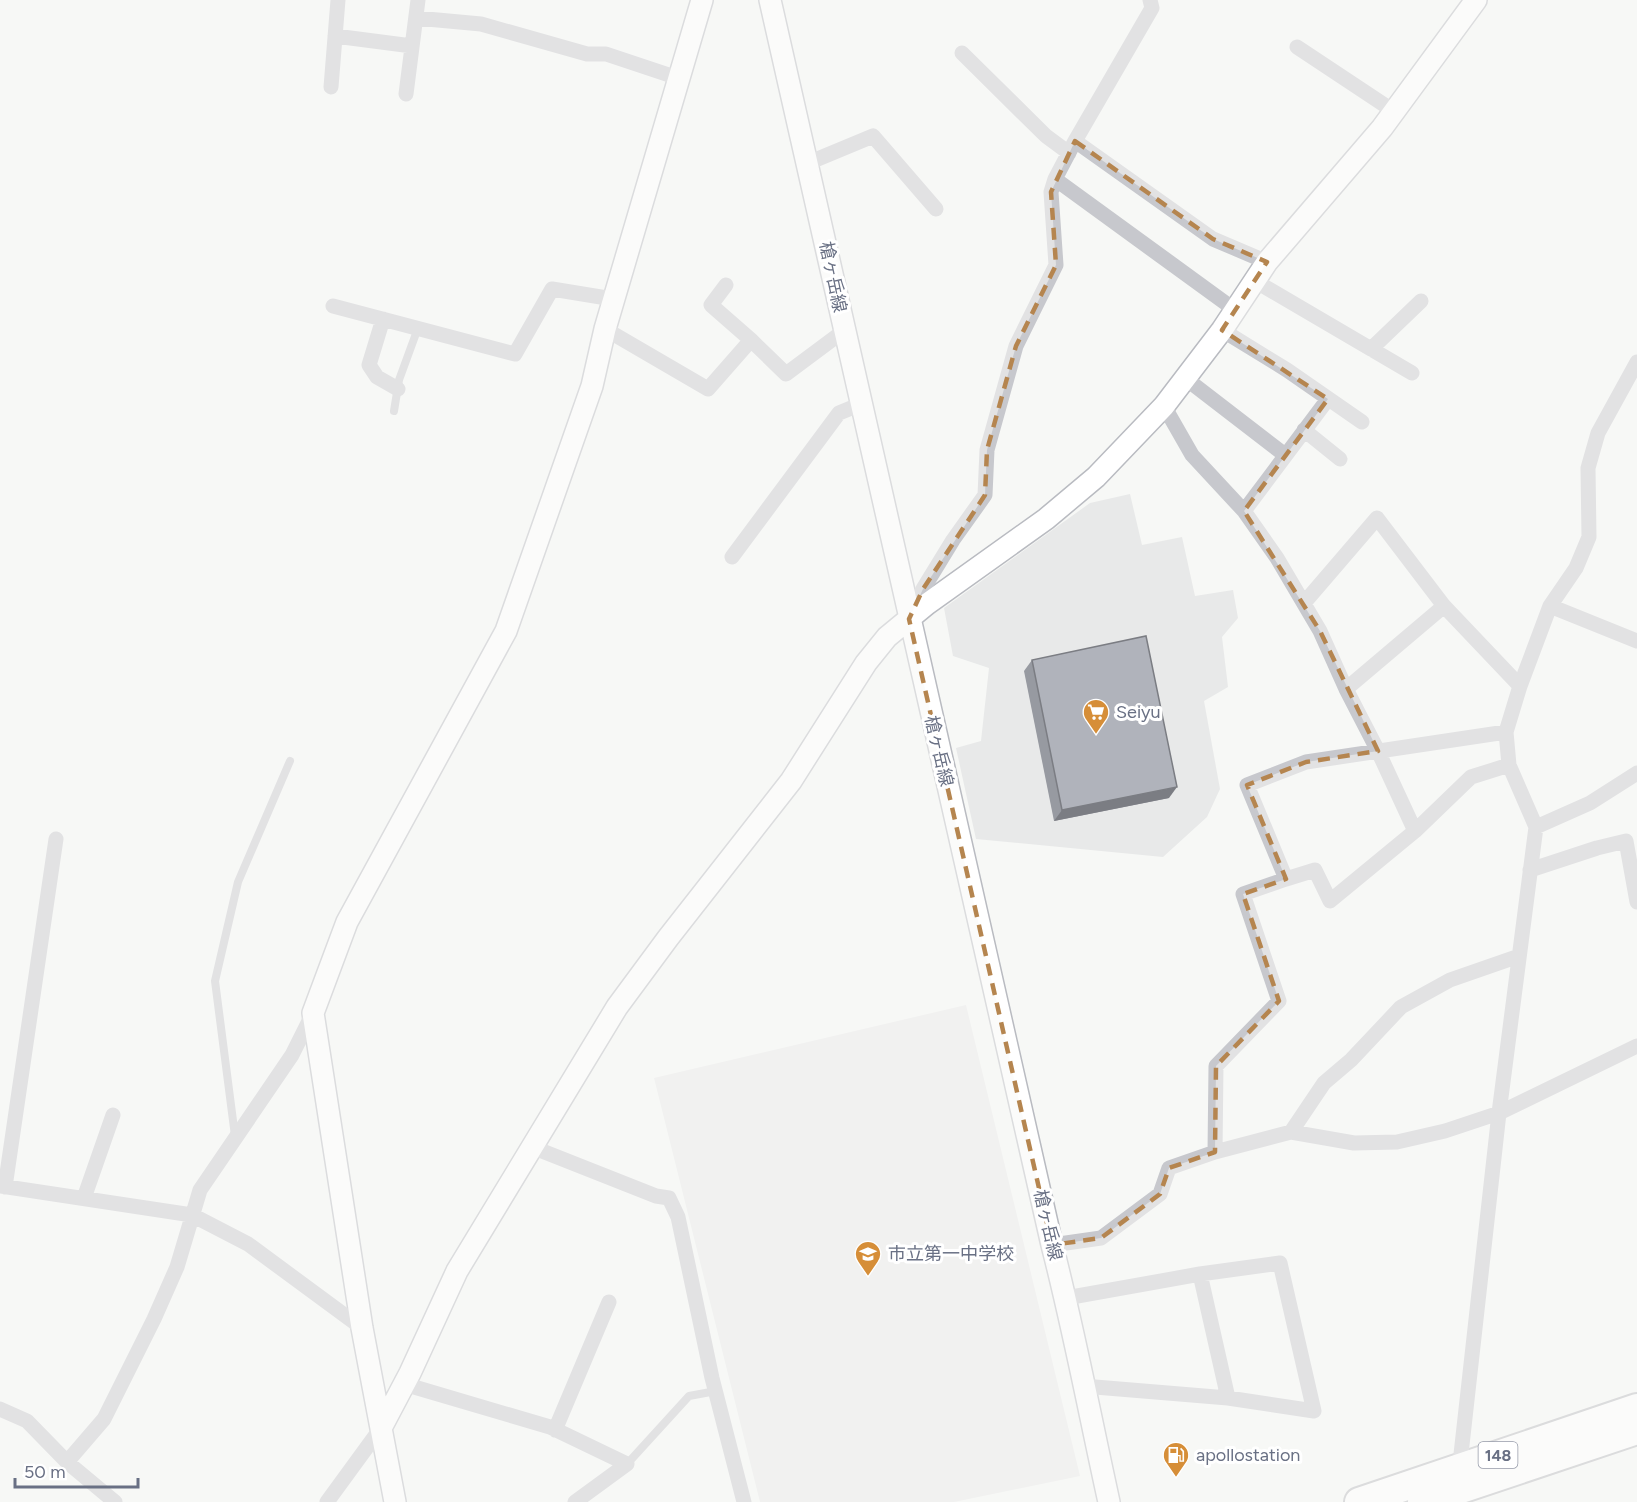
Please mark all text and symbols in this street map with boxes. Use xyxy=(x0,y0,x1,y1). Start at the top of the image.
street label: 槍ヶ岳線 xyxy=(815,239,851,315)
supermarket icon: Seiyu xyxy=(1081,697,1111,735)
place label: Seiyu xyxy=(1116,701,1161,723)
street label: 槍ヶ岳線 xyxy=(920,713,958,789)
street label: 槍ヶ岳線 xyxy=(1029,1187,1067,1263)
school or university icon: 市立第一中学校 xyxy=(853,1239,883,1277)
place label: 市立第一中学校 xyxy=(888,1243,1014,1265)
fuel station icon: apollostation xyxy=(1161,1440,1191,1478)
road number: 148 xyxy=(1478,1442,1518,1468)
place label: apollostation xyxy=(1196,1444,1300,1466)
scale bar xyxy=(15,1451,138,1489)
text: 50 m xyxy=(24,1461,66,1483)

